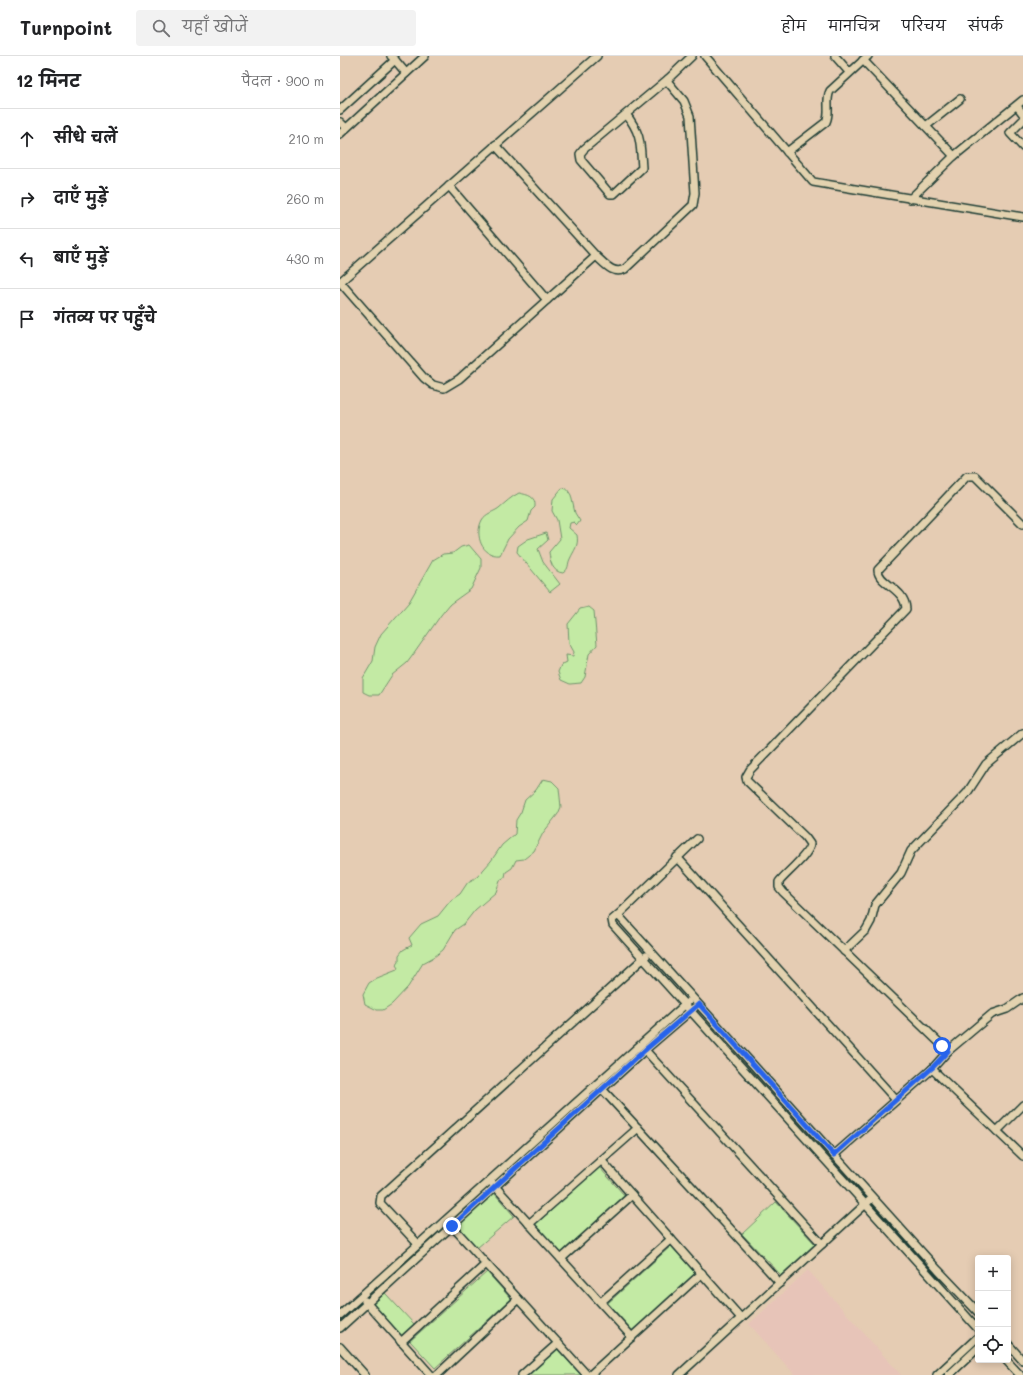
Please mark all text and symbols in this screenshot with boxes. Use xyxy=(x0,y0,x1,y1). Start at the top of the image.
search box xyxy=(136,10,416,46)
text: Turnpoint xyxy=(20,15,112,40)
text: यहाँ खोजें xyxy=(182,16,248,36)
text: होम xyxy=(782,16,806,35)
text: मानचित्र xyxy=(828,16,880,35)
text: परिचय xyxy=(902,16,946,35)
text: संपर्क xyxy=(968,16,1003,35)
icon: search xyxy=(150,17,172,39)
text: 12 मिनट xyxy=(16,69,80,91)
text: पैदल · 900 m xyxy=(242,72,324,89)
text: सीधे चलें xyxy=(54,127,117,147)
icon: ahead xyxy=(16,128,38,150)
text: 210 m xyxy=(288,130,324,147)
text: दाएँ मुड़ें xyxy=(54,187,108,207)
icon: right xyxy=(16,188,38,210)
text: 260 m xyxy=(286,190,324,207)
text: बाएँ मुड़ें xyxy=(54,247,108,267)
icon: left xyxy=(16,248,38,270)
text: 430 m xyxy=(286,250,324,267)
text: गंतव्य पर पहुँचे xyxy=(54,307,156,327)
icon: arrive xyxy=(16,308,38,330)
route start xyxy=(933,1037,951,1055)
route end xyxy=(443,1217,461,1235)
map controls xyxy=(975,1255,1011,1363)
button: + xyxy=(975,1255,1011,1291)
button: − xyxy=(975,1291,1011,1327)
button: locate xyxy=(975,1327,1011,1363)

